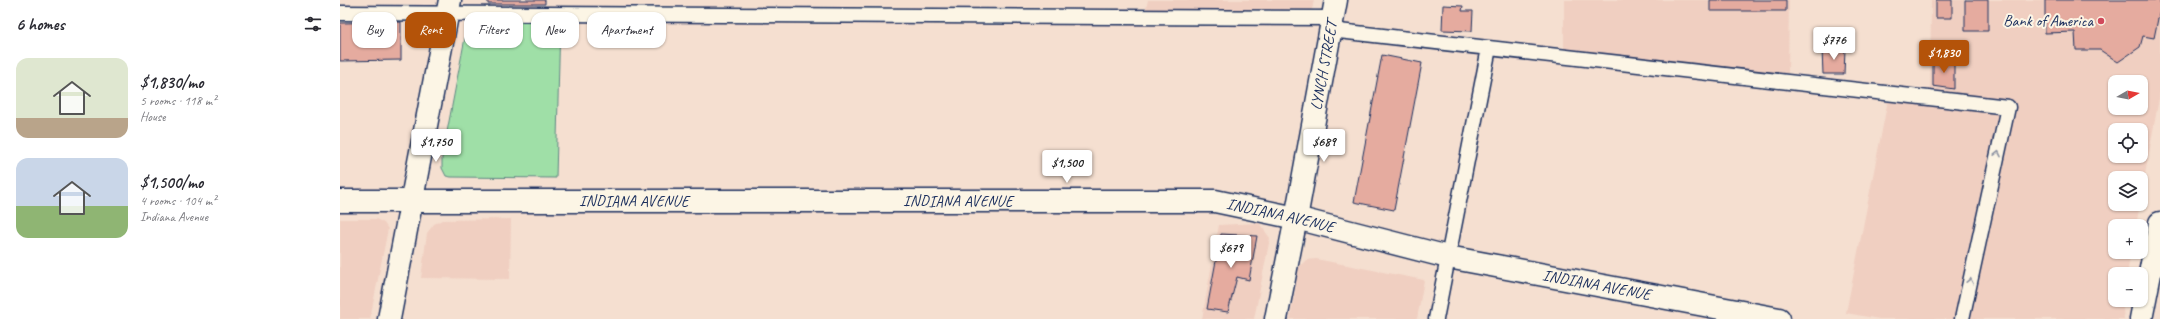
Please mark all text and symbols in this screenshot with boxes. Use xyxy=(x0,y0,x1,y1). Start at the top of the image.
place label: Bank of America xyxy=(2003,11,2095,31)
chip: Buy xyxy=(352,12,397,48)
chip: Rent xyxy=(405,12,456,48)
chip: Filters xyxy=(464,12,523,48)
chip: New xyxy=(531,12,579,48)
chip: Apartment xyxy=(587,12,666,48)
icon: filters xyxy=(302,13,324,35)
text: 6 homes xyxy=(16,14,64,35)
street label: LYNCH STREET xyxy=(1306,15,1343,112)
marker: Bank of America xyxy=(2096,16,2106,26)
pin: $776 xyxy=(1810,27,1858,61)
text: $776 xyxy=(1822,32,1846,48)
pin: $1,830 xyxy=(1911,40,1977,74)
text: $1,830 xyxy=(1928,45,1960,61)
text: $1,830/mo xyxy=(140,72,203,93)
icon: home xyxy=(48,74,96,122)
north arrow xyxy=(2108,75,2148,115)
map controls xyxy=(2108,75,2148,307)
text: 5 rooms · 118 m² xyxy=(140,93,216,109)
text: House xyxy=(140,109,165,125)
button: locate xyxy=(2108,123,2148,163)
pin: $1,750 xyxy=(403,129,469,163)
pin: $689 xyxy=(1300,129,1348,163)
text: $1,750 xyxy=(420,134,452,150)
text: $689 xyxy=(1312,134,1336,150)
pin: $1,500 xyxy=(1034,150,1100,184)
one-way arrow xyxy=(1993,151,2001,157)
text: $1,500 xyxy=(1051,155,1083,171)
button: layers xyxy=(2108,171,2148,211)
text: $1,500/mo xyxy=(140,172,203,193)
icon: home xyxy=(48,174,96,222)
street label: INDIANA AVENUE xyxy=(579,191,691,211)
street label: INDIANA AVENUE xyxy=(903,191,1015,211)
text: 4 rooms · 104 m² xyxy=(140,193,216,209)
street label: INDIANA AVENUE xyxy=(1225,194,1339,238)
text: Indiana Avenue xyxy=(140,209,208,225)
button: + xyxy=(2108,219,2148,259)
pin: $679 xyxy=(1207,235,1255,269)
text: $679 xyxy=(1219,240,1243,256)
street label: INDIANA AVENUE xyxy=(1541,265,1655,305)
button: − xyxy=(2108,267,2148,307)
one-way arrow xyxy=(1966,278,1974,284)

